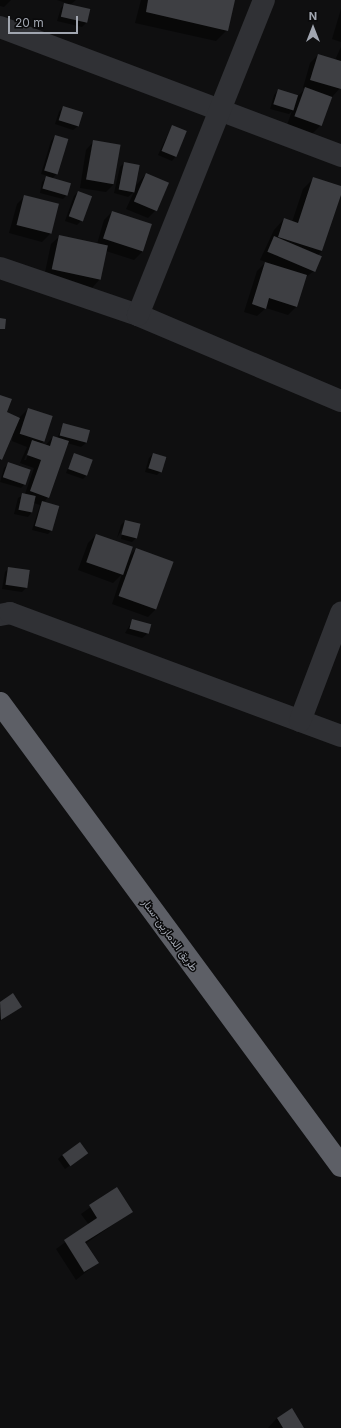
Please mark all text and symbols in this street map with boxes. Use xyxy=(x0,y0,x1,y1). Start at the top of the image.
scale bar xyxy=(10,8,80,34)
north arrow xyxy=(293,8,333,48)
text: N xyxy=(309,9,317,23)
text: 20 m xyxy=(15,15,44,30)
street label: طريق الدمازين-سنار xyxy=(139,896,201,974)

